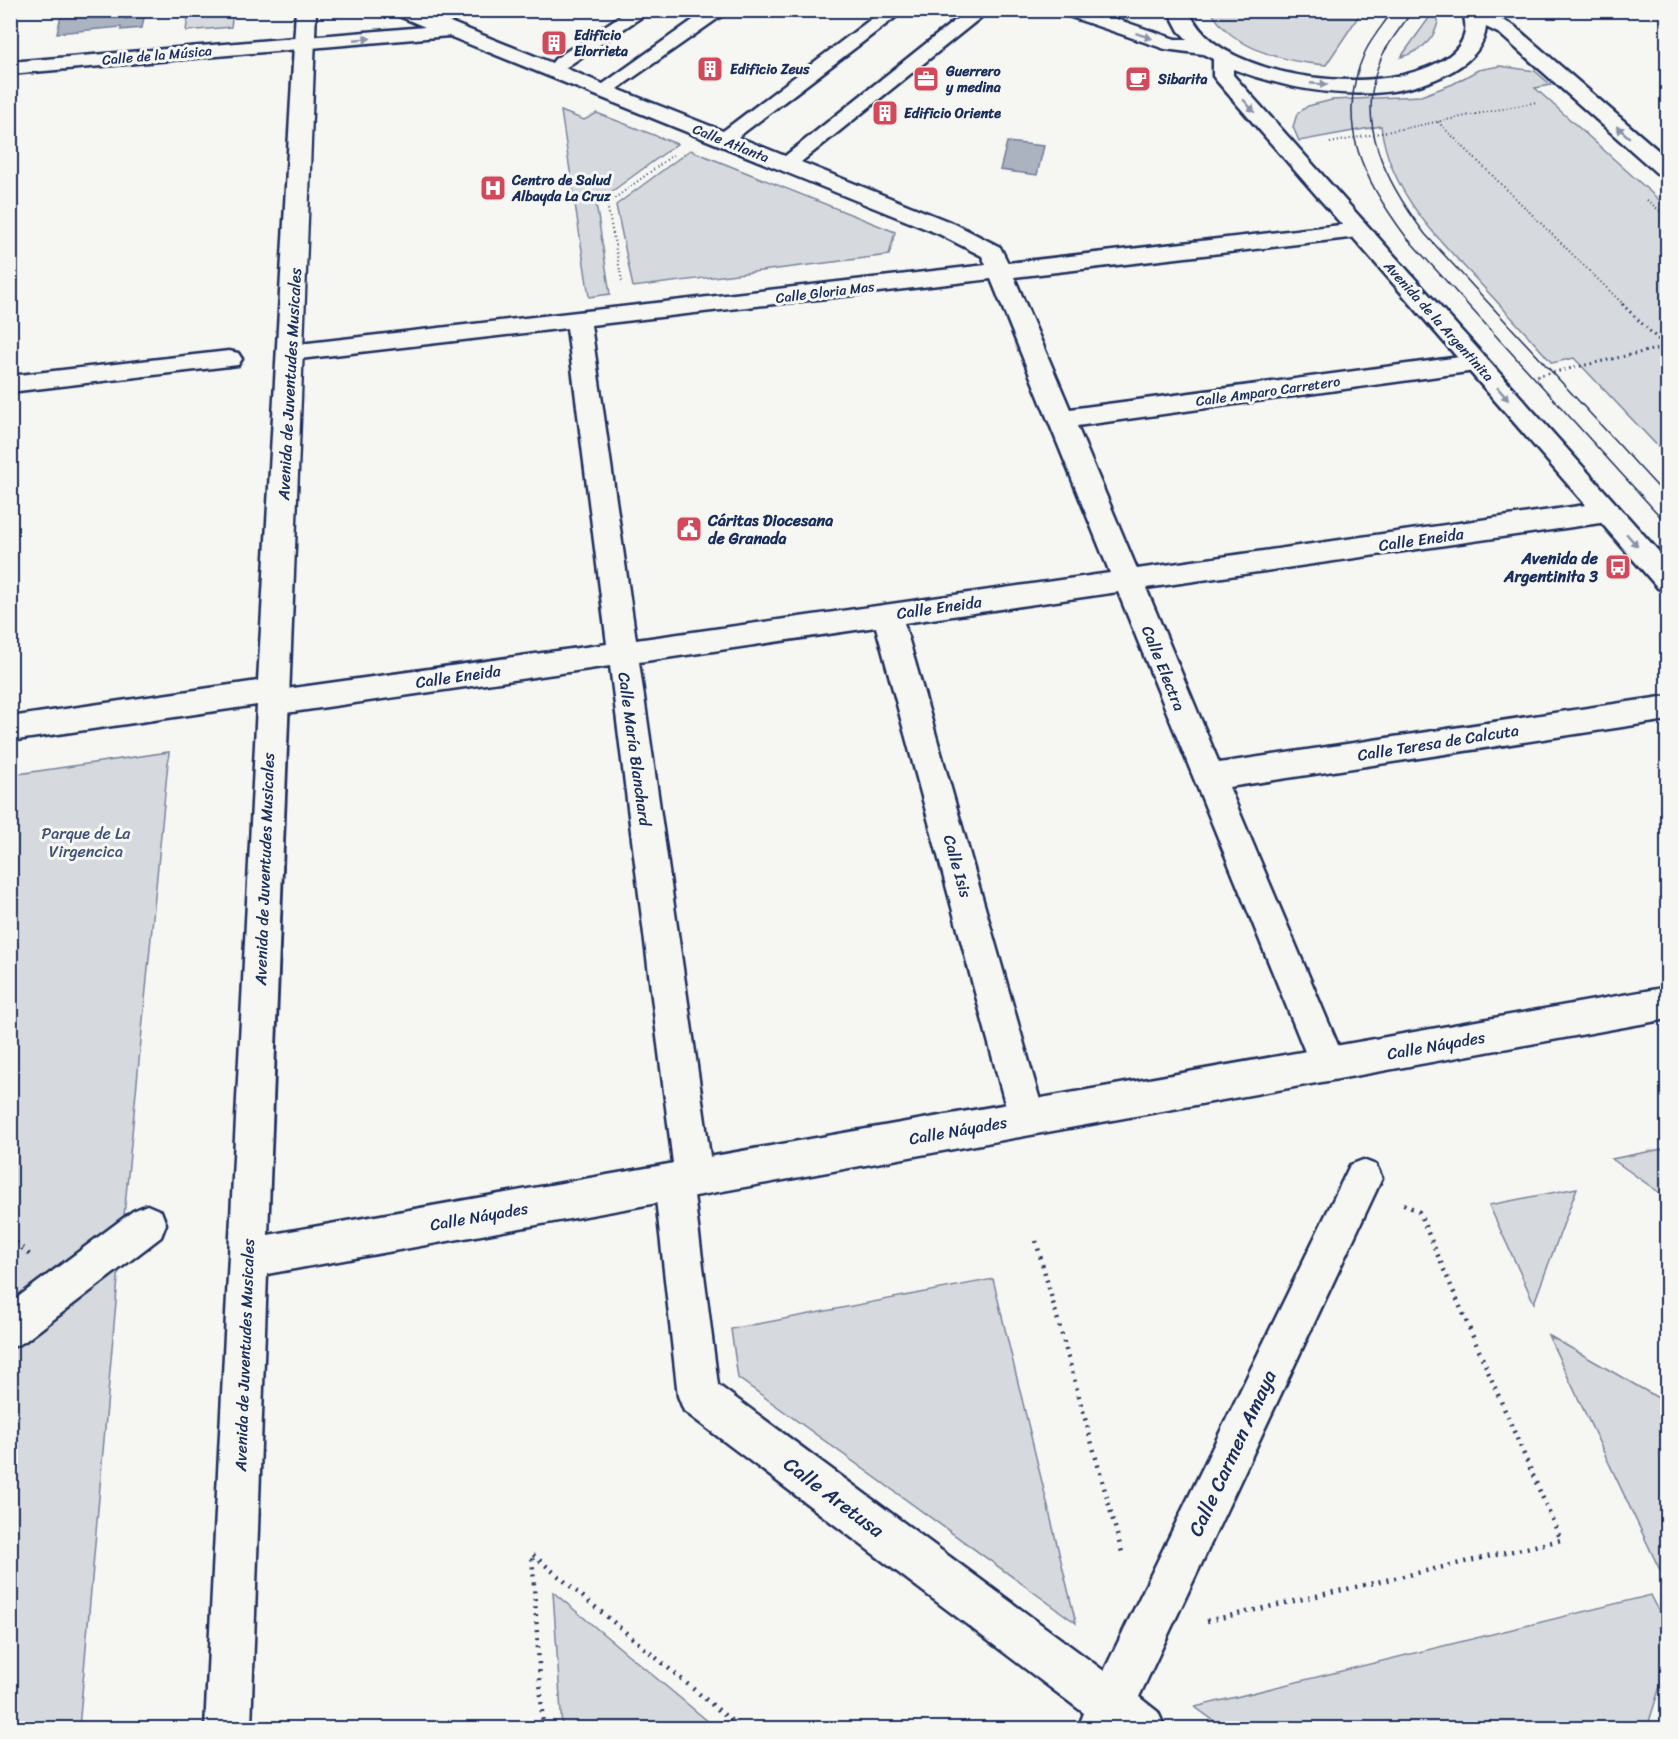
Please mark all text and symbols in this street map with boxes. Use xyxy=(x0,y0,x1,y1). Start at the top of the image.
place label: Edificio Elorrieta xyxy=(574,23,628,64)
building icon: Edificio Elorrieta xyxy=(539,28,569,58)
one-way arrow xyxy=(1135,31,1153,41)
one-way arrow xyxy=(353,35,372,44)
street label: Calle de la Música xyxy=(101,38,213,73)
building icon: Edificio Zeus xyxy=(695,54,725,84)
place label: Edificio Zeus xyxy=(730,57,810,82)
place label: Guerrero y medina xyxy=(945,59,1002,100)
office icon: Guerrero y medina xyxy=(911,64,941,94)
cafe icon: Sibarita xyxy=(1123,64,1153,94)
place label: Sibarita xyxy=(1157,67,1208,92)
one-way arrow xyxy=(1310,79,1329,89)
building icon: Edificio Oriente xyxy=(870,98,900,128)
one-way arrow xyxy=(1242,98,1255,113)
place label: Edificio Oriente xyxy=(904,101,1001,126)
street label: Calle Atlanta xyxy=(689,117,773,170)
one-way arrow xyxy=(1616,126,1631,139)
place label: Centro de Salud Albayda La Cruz xyxy=(511,168,612,209)
hospital icon: Centro de Salud Albayda La Cruz xyxy=(478,173,508,203)
street label: Avenida de la Argentinita xyxy=(1377,254,1500,388)
street label: Avenida de Juventudes Musicales xyxy=(269,267,310,502)
street label: Calle Gloria Mas xyxy=(774,274,876,311)
street label: Calle Amparo Carretero xyxy=(1194,369,1342,414)
one-way arrow xyxy=(1496,386,1509,401)
place label: Cáritas Diocesana de Granada xyxy=(707,506,833,553)
public building icon: Cáritas Diocesana de Granada xyxy=(674,514,704,544)
street label: Calle Eneida xyxy=(1377,519,1466,560)
one-way arrow xyxy=(1625,532,1638,547)
place label: Avenida de Argentinita 3 xyxy=(1503,544,1599,591)
bus stop icon: Avenida de Argentinita 3 xyxy=(1603,552,1633,582)
street label: Calle Eneida xyxy=(895,587,984,628)
street label: Calle Electra xyxy=(1133,621,1194,715)
street label: Calle Eneida xyxy=(414,656,503,697)
street label: Calle María Blanchard xyxy=(609,670,660,830)
street label: Calle Teresa de Calcuta xyxy=(1355,715,1521,770)
street label: Avenida de Juventudes Musicales xyxy=(246,752,283,987)
park label: Parque de La Virgencica xyxy=(42,819,131,866)
street label: Calle Isis xyxy=(935,831,980,902)
street label: Calle Náyades xyxy=(1385,1023,1488,1068)
street label: Calle Náyades xyxy=(907,1108,1010,1153)
street label: Calle Náyades xyxy=(428,1194,531,1239)
street label: Avenida de Juventudes Musicales xyxy=(226,1238,263,1473)
street label: Calle Carmen Amaya xyxy=(1178,1364,1286,1542)
street label: Calle Aretusa xyxy=(776,1448,893,1548)

